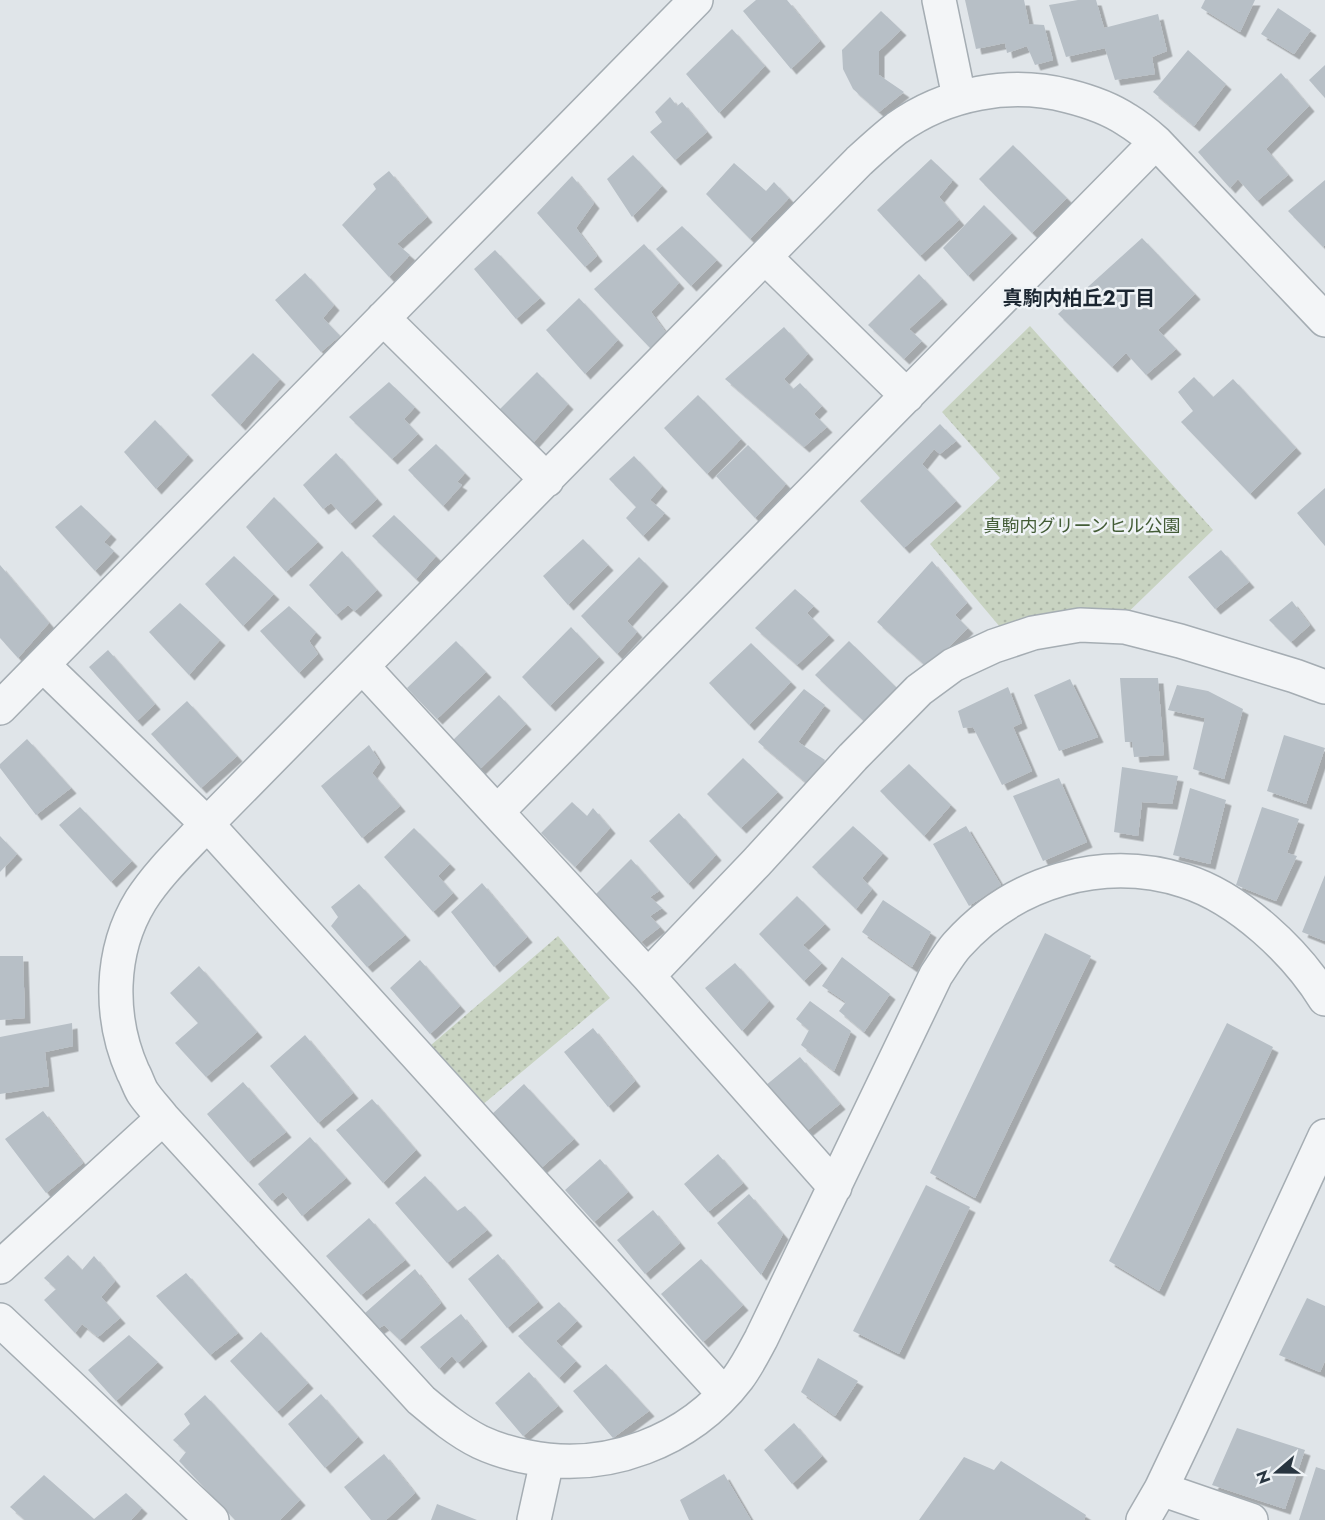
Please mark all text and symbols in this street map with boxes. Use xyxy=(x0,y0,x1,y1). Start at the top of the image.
district label: 真駒内柏丘2丁目 xyxy=(1002,284,1156,313)
park label: 真駒内グリーンヒル公園 xyxy=(983,513,1181,539)
north arrow xyxy=(1247,1442,1307,1502)
text: N xyxy=(1250,1467,1276,1487)

